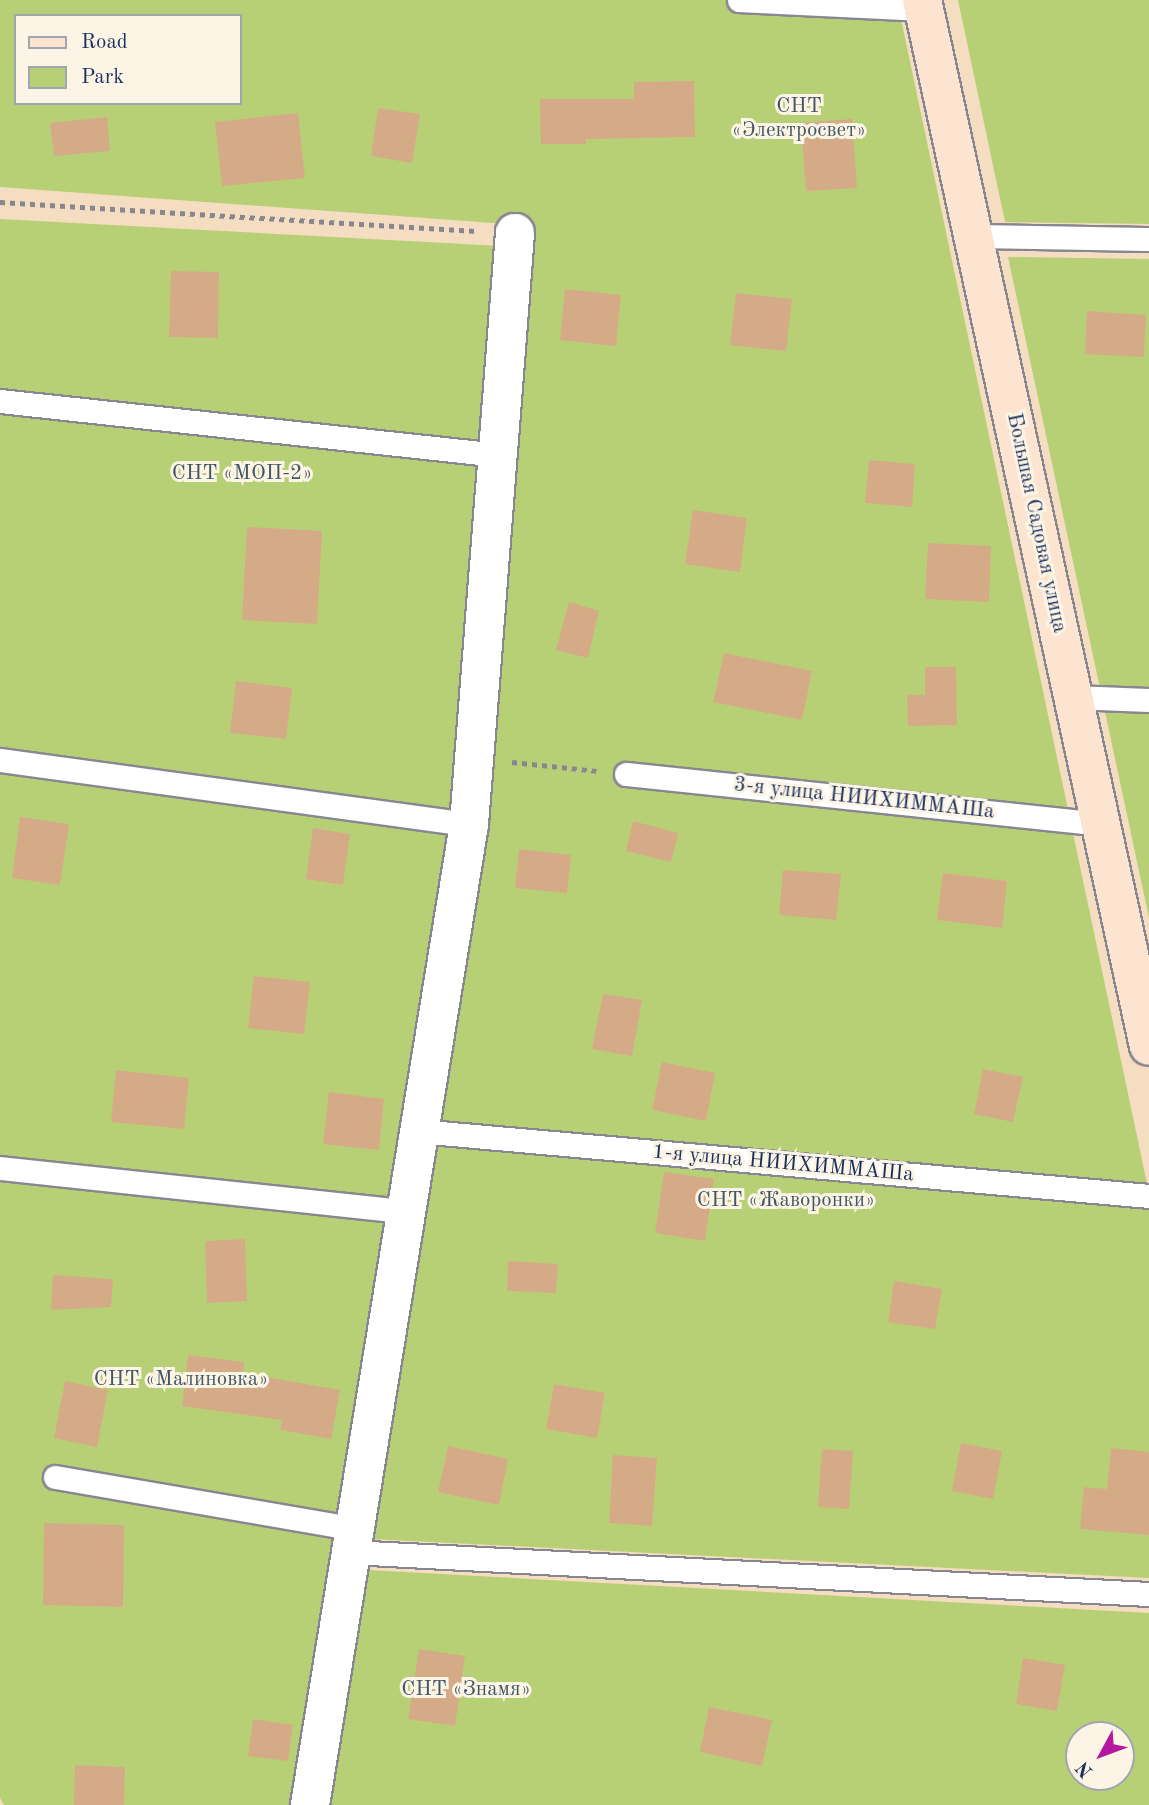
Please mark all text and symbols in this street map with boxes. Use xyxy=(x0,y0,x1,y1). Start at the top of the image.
legend xyxy=(14,14,242,105)
text: Road xyxy=(81,32,128,53)
text: Park xyxy=(81,67,124,88)
park label: СНТ «Электросвет» xyxy=(732,94,866,144)
street label: Большая Садовая улица xyxy=(1000,411,1072,635)
park label: СНТ «МОП-2» xyxy=(172,461,312,487)
street label: 3-я улица НИИХИММАШа xyxy=(732,773,996,825)
street label: 1-я улица НИИХИММАШа xyxy=(651,1140,915,1188)
park label: СНТ «Жаворонки» xyxy=(697,1188,875,1214)
park label: СНТ «Малиновка» xyxy=(94,1367,268,1393)
park label: СНТ «Знамя» xyxy=(401,1677,531,1703)
north arrow xyxy=(1065,1721,1135,1791)
text: N xyxy=(1073,1757,1097,1781)

